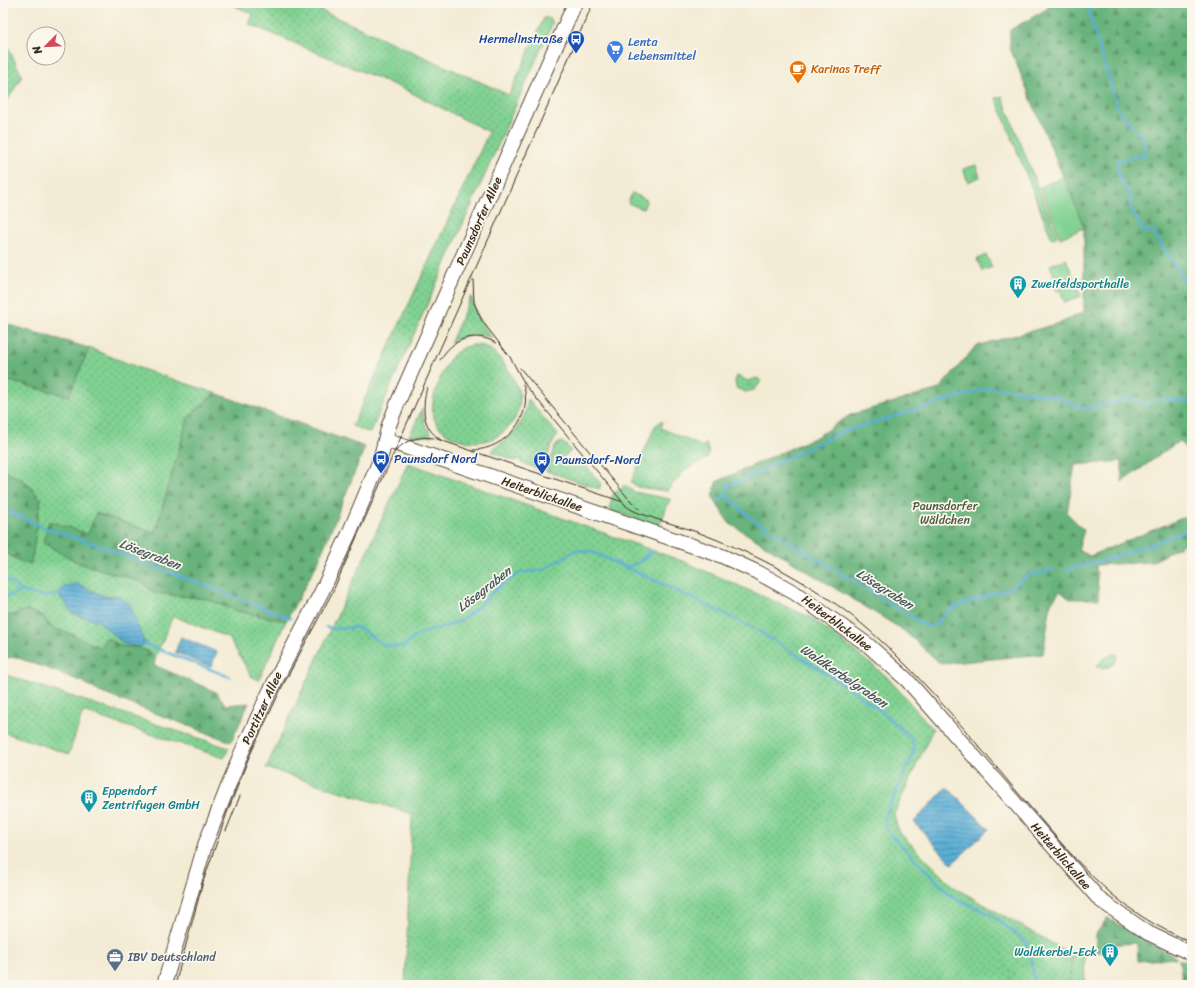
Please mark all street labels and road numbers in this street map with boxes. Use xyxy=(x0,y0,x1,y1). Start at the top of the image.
street label: Paunsdorfer Allee xyxy=(450,173,508,269)
street label: Heiterblickallee xyxy=(499,470,585,518)
street label: Heiterblickallee xyxy=(797,589,877,657)
street label: Portitzer Allee xyxy=(235,668,289,748)
street label: Heiterblickallee xyxy=(1025,817,1097,895)

